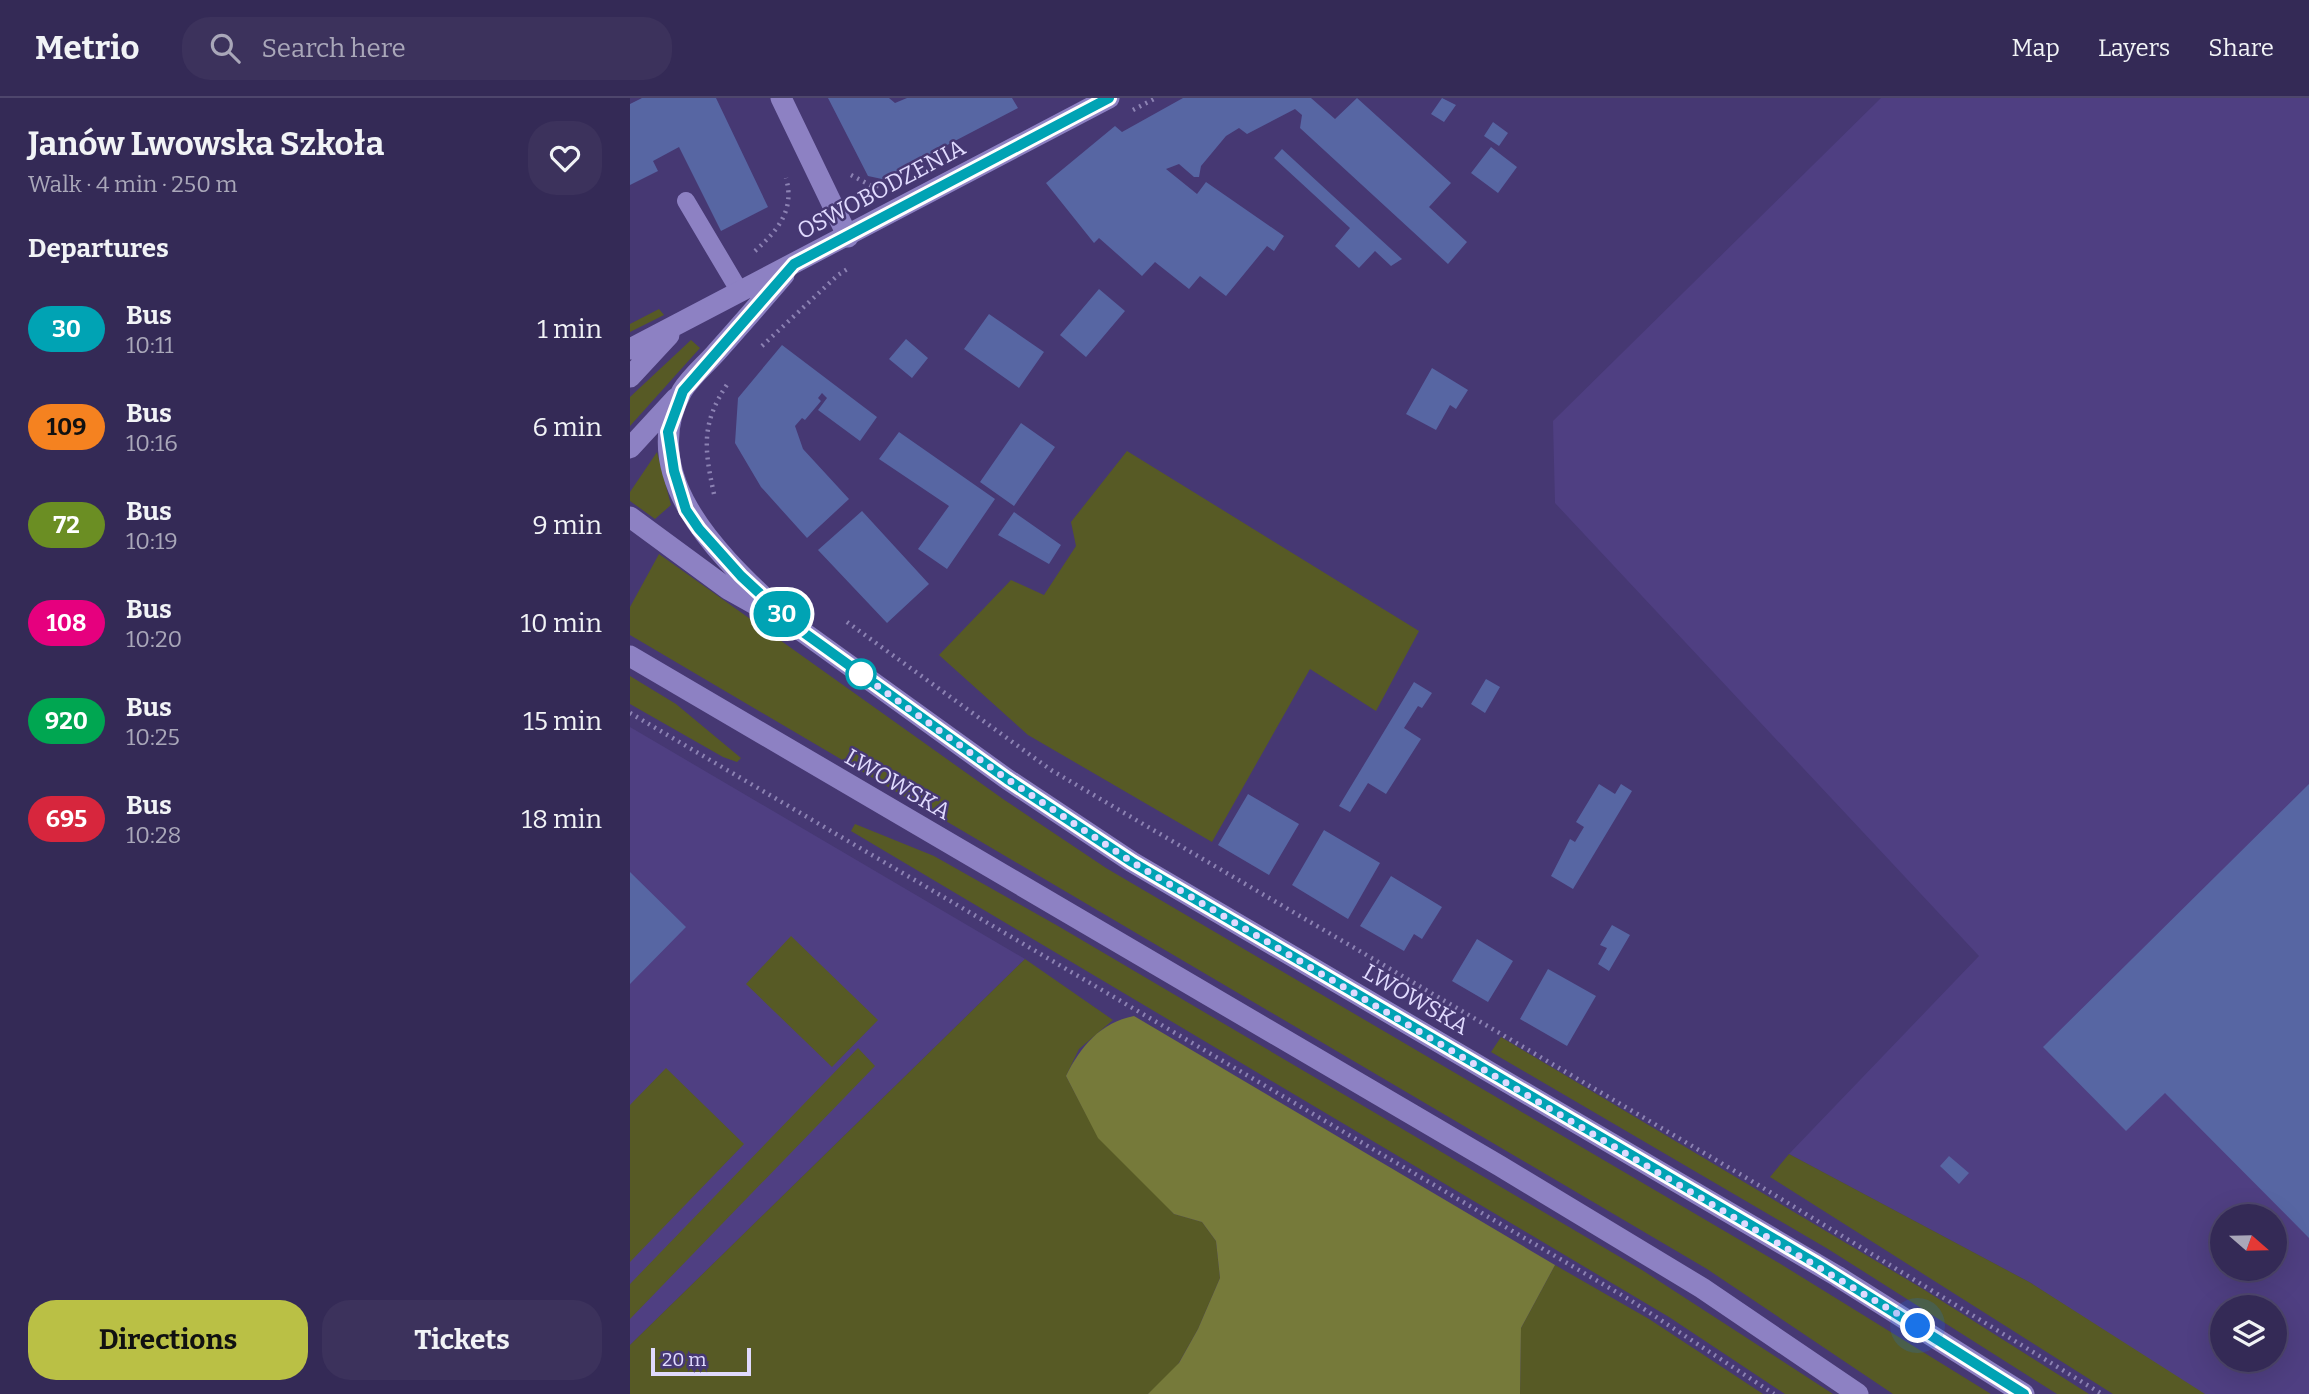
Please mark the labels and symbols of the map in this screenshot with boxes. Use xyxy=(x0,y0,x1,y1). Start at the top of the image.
street label: OSWOBODZENIA xyxy=(792,133,971,245)
line badge: 30 xyxy=(750,591,814,637)
unlabelled marker xyxy=(846,659,876,689)
street label: LWOWSKA xyxy=(840,742,956,826)
street label: LWOWSKA xyxy=(1358,957,1474,1041)
north arrow xyxy=(2210,1204,2287,1281)
your location xyxy=(1900,1308,1935,1343)
scale bar xyxy=(651,1345,751,1377)

